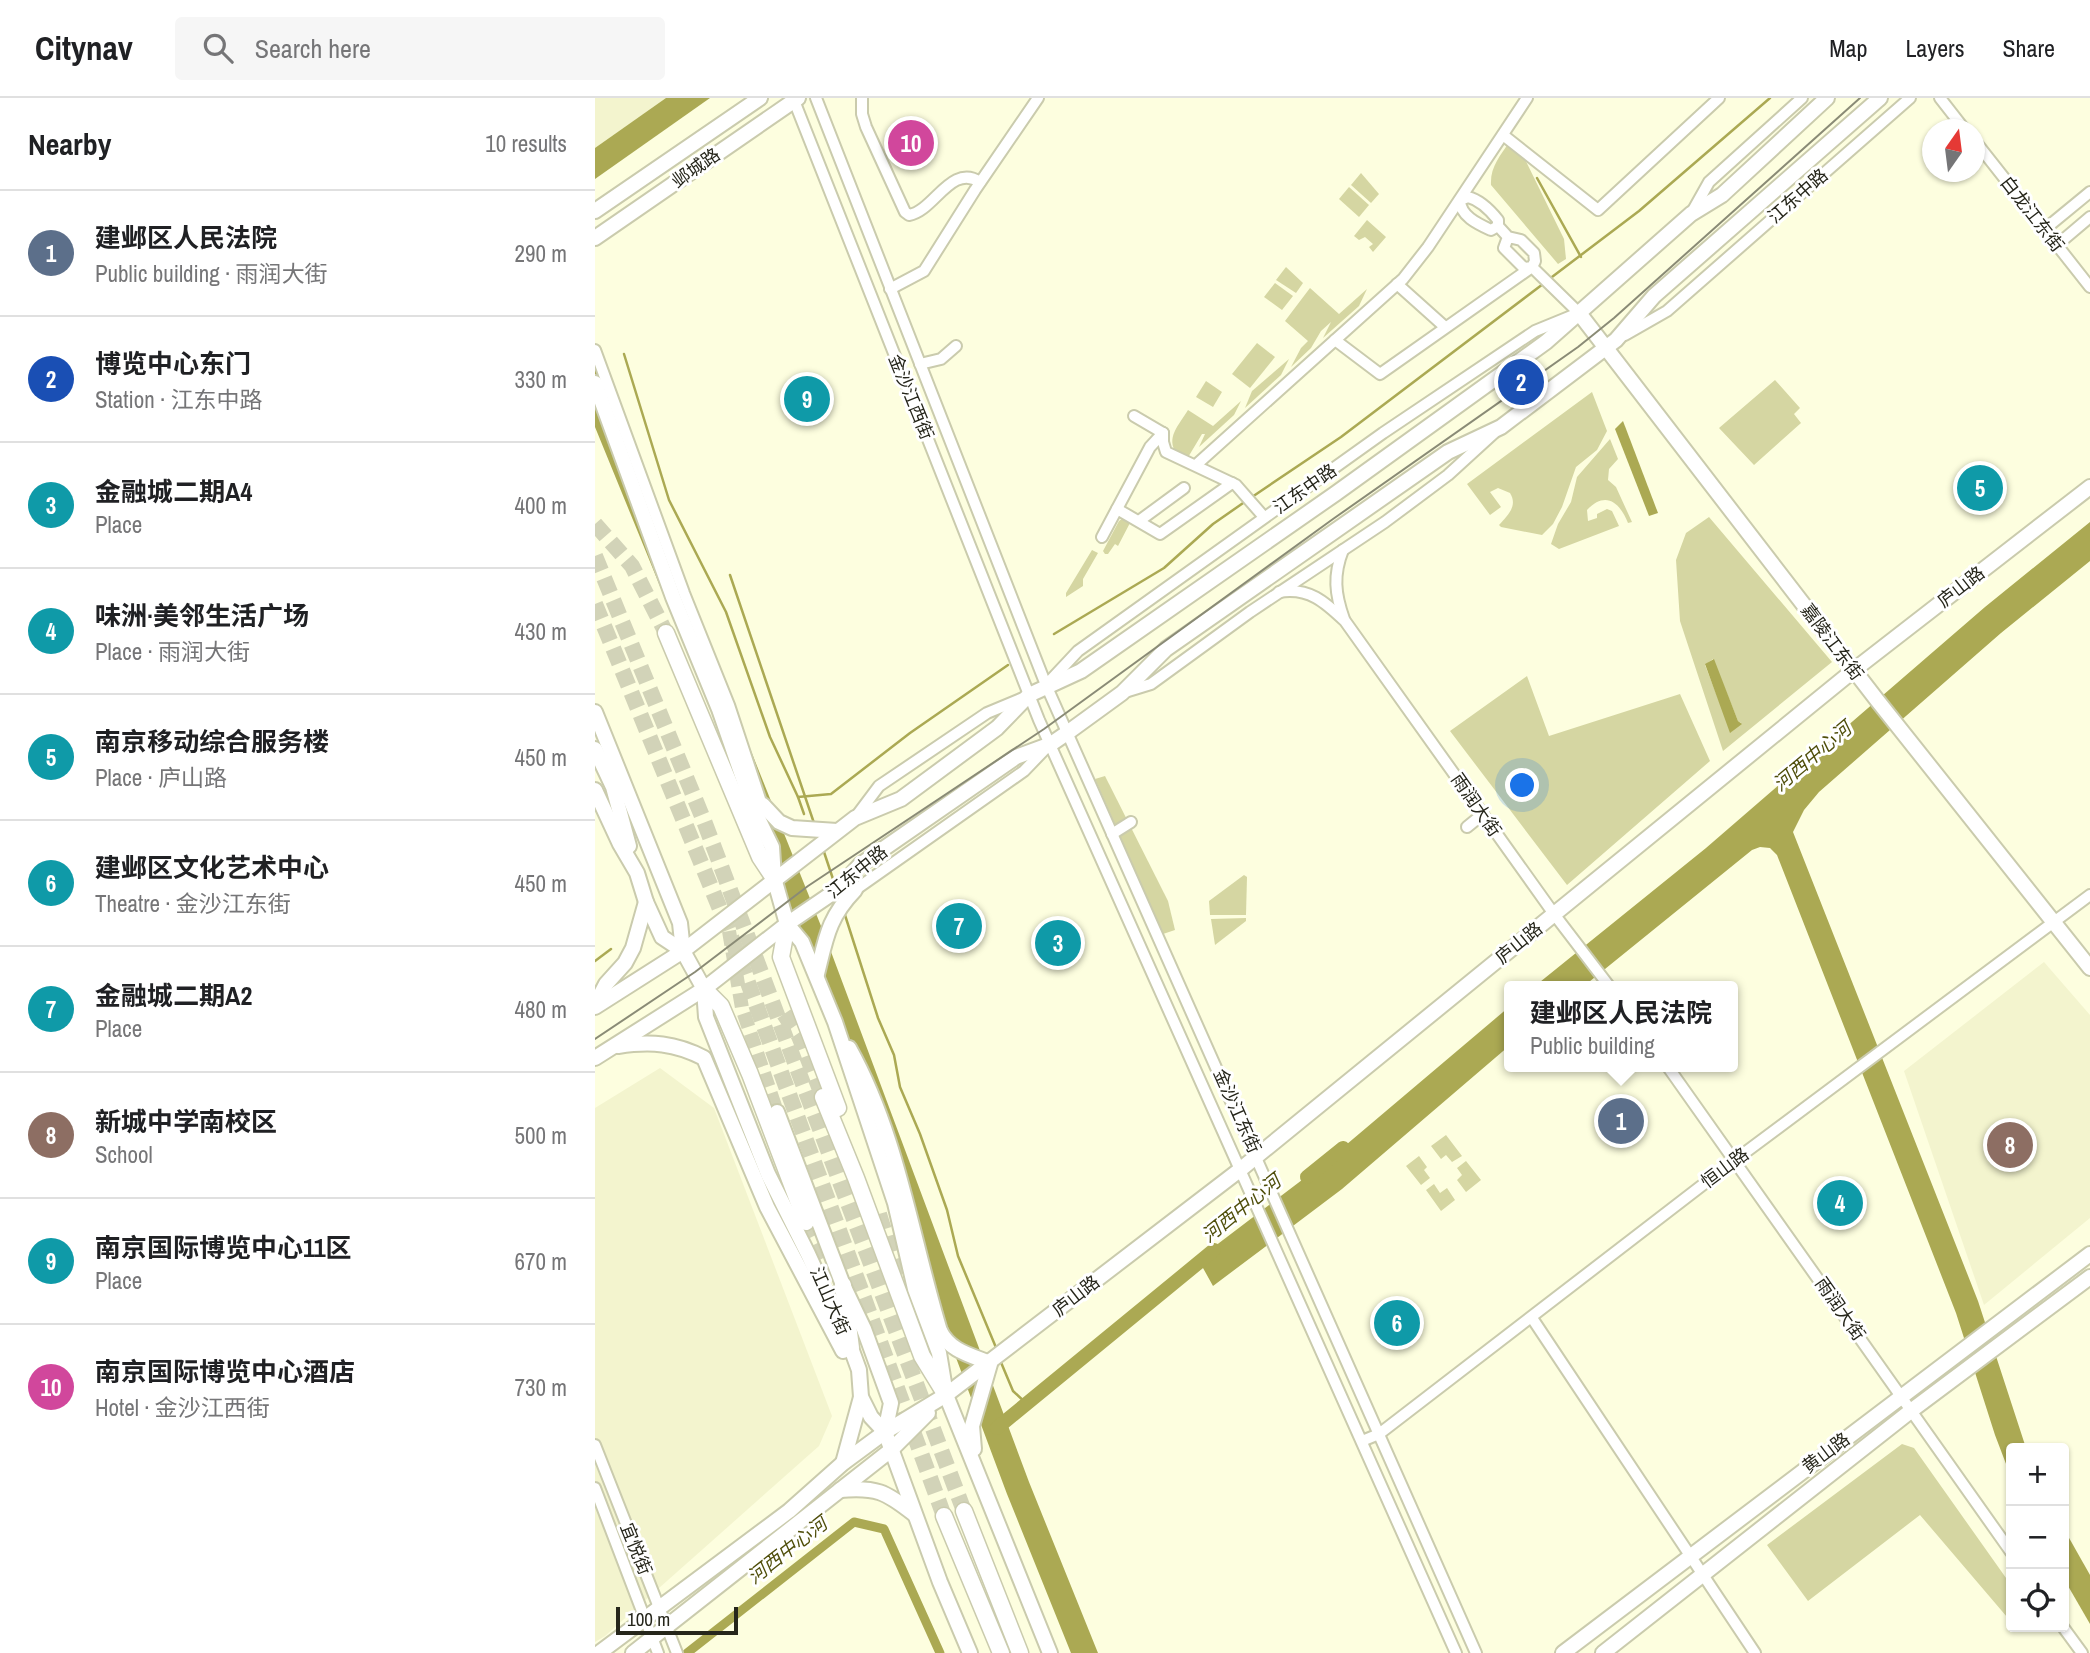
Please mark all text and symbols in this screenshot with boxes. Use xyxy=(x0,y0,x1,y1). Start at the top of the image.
search box xyxy=(175,17,665,80)
text: Citynav xyxy=(35,26,133,70)
icon: search xyxy=(199,29,237,67)
text: Search here xyxy=(255,31,371,66)
text: Map xyxy=(1829,32,1867,64)
text: Layers xyxy=(1905,32,1964,64)
text: Share xyxy=(2002,32,2055,64)
pin: 10 xyxy=(888,117,934,169)
north arrow xyxy=(1922,119,1985,182)
text: Nearby xyxy=(28,124,111,164)
text: 10 results xyxy=(485,128,567,159)
street label: 邺城路 xyxy=(666,142,725,193)
street label: 江东中路 xyxy=(1762,163,1833,229)
street label: 白龙江东街 xyxy=(1995,171,2070,257)
text: 建邺区人民法院 xyxy=(95,220,277,255)
text: 1 xyxy=(46,238,56,269)
text: 290 m xyxy=(515,238,567,269)
text: Public building · 雨润大街 xyxy=(95,258,328,289)
text: 博览中心东门 xyxy=(95,346,251,381)
street label: 金沙江西街 xyxy=(883,350,940,443)
pin: 2 xyxy=(1498,356,1544,408)
text: 2 xyxy=(46,364,56,395)
text: 330 m xyxy=(515,364,567,395)
pin: 9 xyxy=(784,373,830,425)
text: Station · 江东中路 xyxy=(95,384,263,415)
street label: 江东中路 xyxy=(1268,458,1341,519)
pin: 5 xyxy=(1957,462,2003,514)
text: 金融城二期A4 xyxy=(95,474,252,509)
text: 3 xyxy=(46,490,56,521)
text: 400 m xyxy=(515,490,567,521)
text: Place xyxy=(95,509,142,540)
street label: 庐山路 xyxy=(1932,560,1990,613)
text: 味洲·美邻生活广场 xyxy=(95,598,309,633)
street label: 嘉陵江东街 xyxy=(1795,598,1869,685)
text: 4 xyxy=(46,616,56,647)
text: 430 m xyxy=(515,616,567,647)
text: Place · 雨润大街 xyxy=(95,636,250,667)
water label: 河西中心河 xyxy=(1767,713,1860,796)
text: 南京移动综合服务楼 xyxy=(95,724,329,759)
text: 5 xyxy=(46,742,56,773)
text: 450 m xyxy=(515,742,567,773)
text: Place · 庐山路 xyxy=(95,762,227,793)
street label: 雨润大街 xyxy=(1446,768,1507,841)
your location xyxy=(1505,768,1539,802)
street label: 江东中路 xyxy=(821,839,893,904)
text: 建邺区文化艺术中心 xyxy=(95,850,329,885)
text: 6 xyxy=(46,868,56,899)
text: 450 m xyxy=(515,868,567,899)
text: Theatre · 金沙江东街 xyxy=(95,888,291,919)
pin: 7 xyxy=(936,900,982,952)
street label: 庐山路 xyxy=(1490,916,1548,969)
pin: 3 xyxy=(1035,917,1081,969)
text: 金融城二期A2 xyxy=(95,978,252,1013)
popup xyxy=(1504,981,1738,1072)
text: 7 xyxy=(46,994,56,1025)
text: 480 m xyxy=(515,994,567,1025)
text: 建邺区人民法院 xyxy=(1530,995,1712,1030)
text: Place xyxy=(95,1013,142,1044)
text: Public building xyxy=(1530,1030,1655,1061)
street label: 金沙江东街 xyxy=(1208,1065,1267,1157)
pin: 1 xyxy=(1598,1095,1644,1147)
text: 新城中学南校区 xyxy=(95,1104,277,1139)
pin: 8 xyxy=(1987,1119,2033,1171)
text: 8 xyxy=(46,1120,56,1151)
text: 500 m xyxy=(515,1120,567,1151)
text: School xyxy=(95,1139,153,1170)
street label: 恒山路 xyxy=(1696,1141,1754,1194)
water label: 河西中心河 xyxy=(1196,1165,1289,1248)
pin: 4 xyxy=(1817,1177,1863,1229)
text: 南京国际博览中心11区 xyxy=(95,1230,352,1265)
text: 9 xyxy=(46,1246,56,1277)
text: 670 m xyxy=(515,1246,567,1277)
street label: 江山大街 xyxy=(804,1263,857,1339)
text: Place xyxy=(95,1265,142,1296)
street label: 庐山路 xyxy=(1047,1269,1105,1322)
street label: 雨润大街 xyxy=(1810,1272,1871,1345)
pin: 6 xyxy=(1374,1297,1420,1349)
text: 南京国际博览中心酒店 xyxy=(95,1354,355,1389)
text: 10 xyxy=(41,1372,61,1403)
text: 730 m xyxy=(515,1372,567,1403)
text: Hotel · 金沙江西街 xyxy=(95,1392,270,1423)
street label: 黄山路 xyxy=(1797,1426,1855,1479)
map controls xyxy=(2006,1443,2069,1632)
button: + xyxy=(2006,1443,2069,1506)
button: − xyxy=(2006,1506,2069,1569)
water label: 河西中心河 xyxy=(742,1508,836,1589)
street label: 宜悦街 xyxy=(615,1519,658,1579)
button: locate xyxy=(2006,1569,2069,1632)
scale bar xyxy=(616,1604,739,1636)
text: 100 m xyxy=(627,1606,670,1632)

